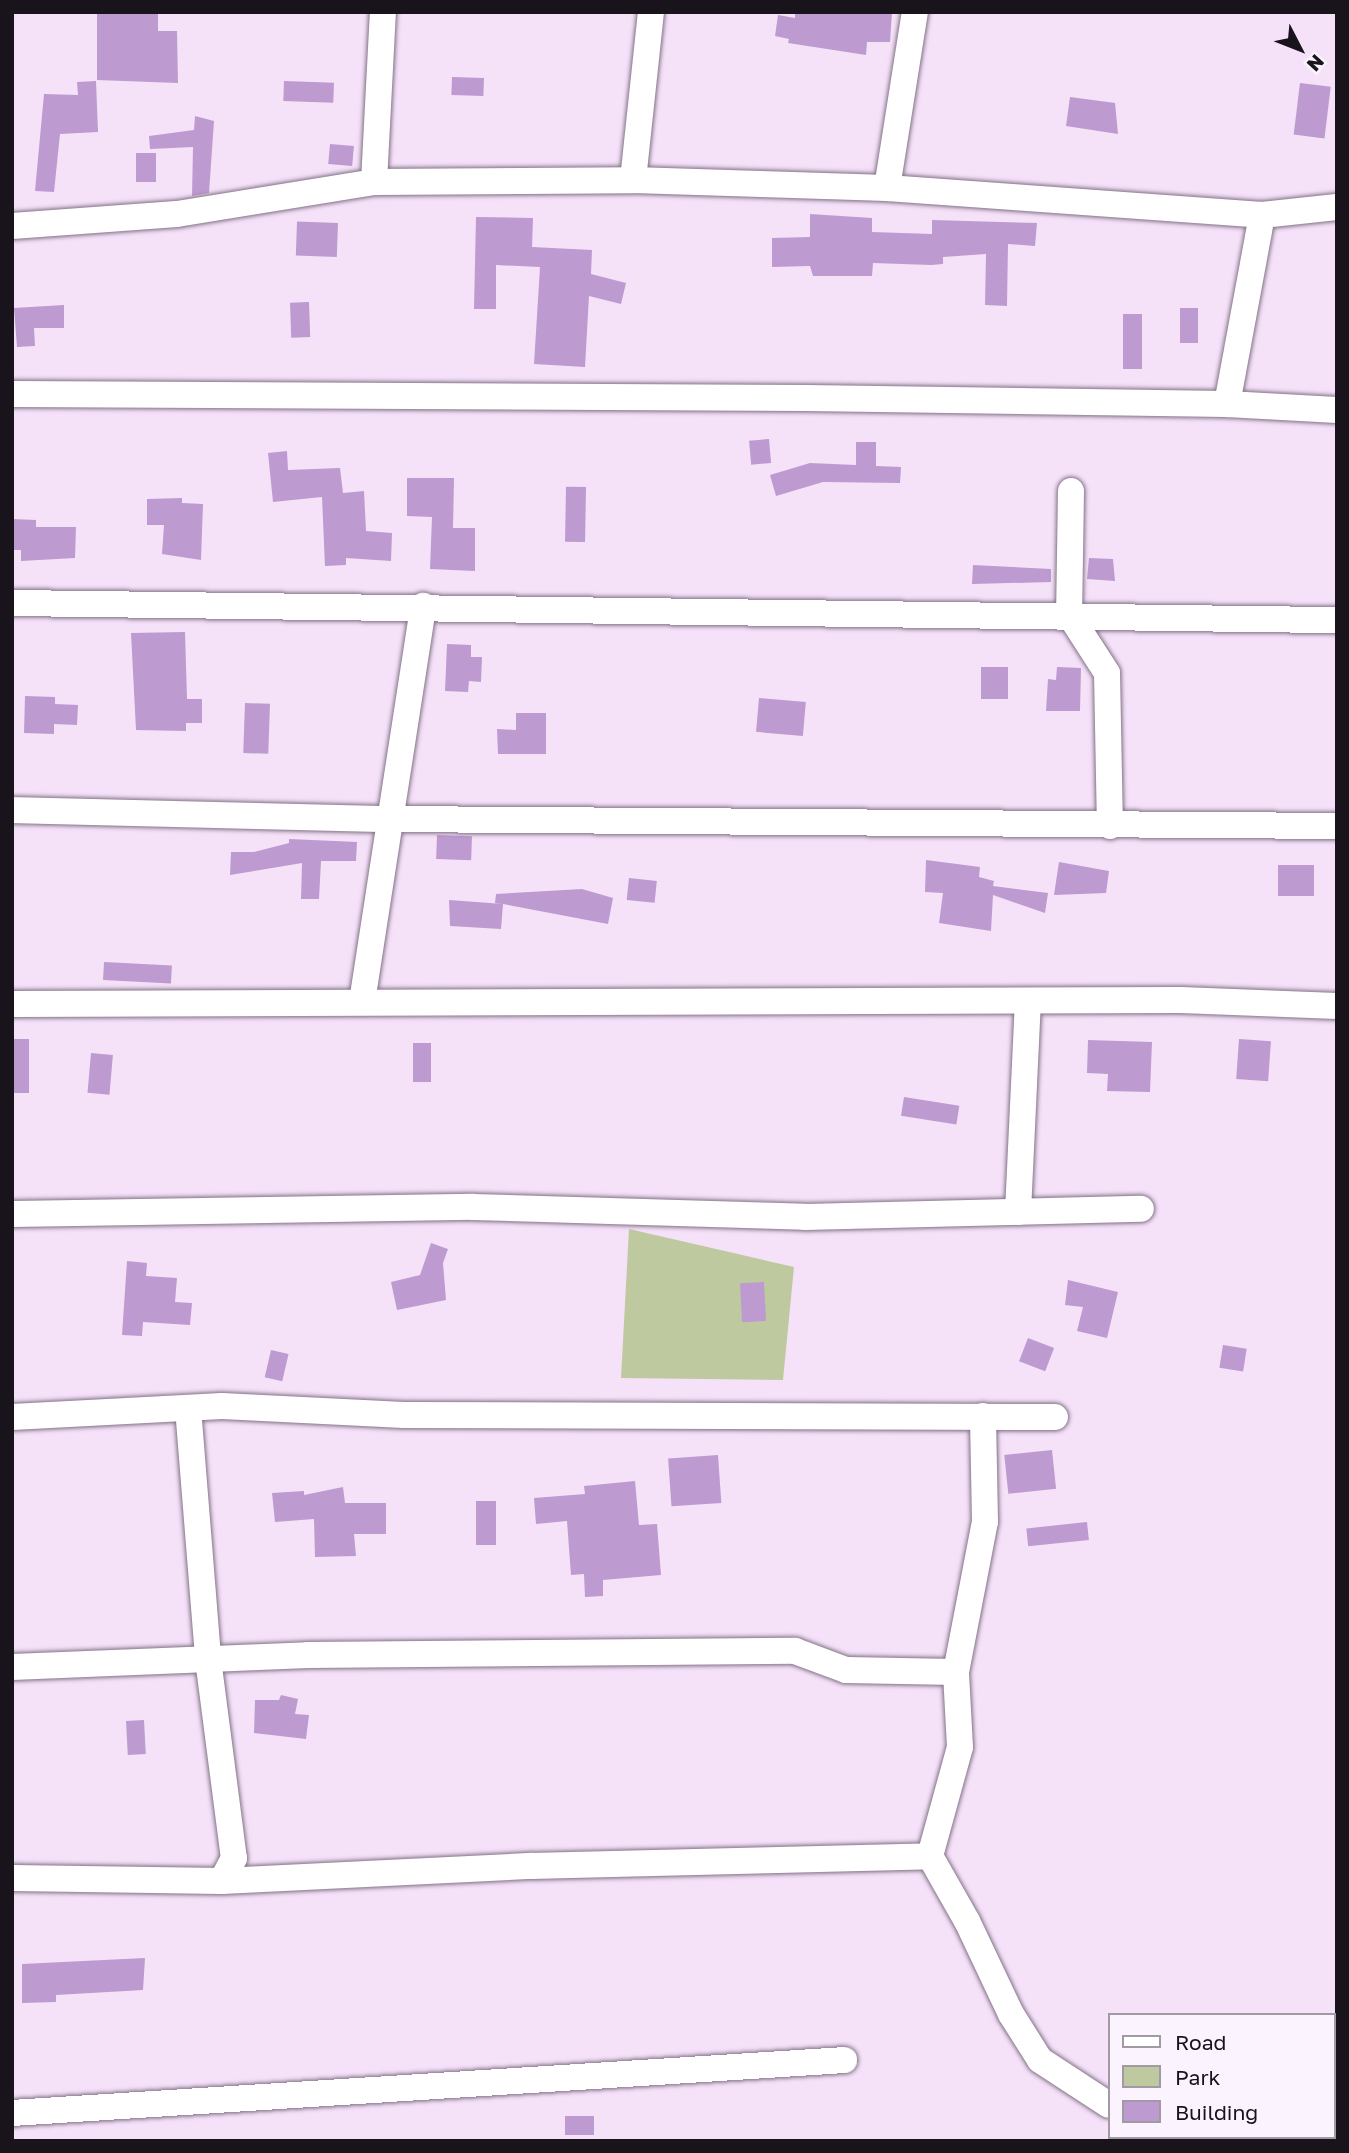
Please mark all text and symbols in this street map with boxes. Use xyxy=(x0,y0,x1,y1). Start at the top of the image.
north arrow xyxy=(1265,14,1335,84)
text: N xyxy=(1303,50,1329,76)
legend xyxy=(1108,2013,1335,2139)
text: Road xyxy=(1175,2029,1226,2055)
text: Park xyxy=(1175,2064,1220,2090)
text: Building xyxy=(1175,2099,1258,2125)

